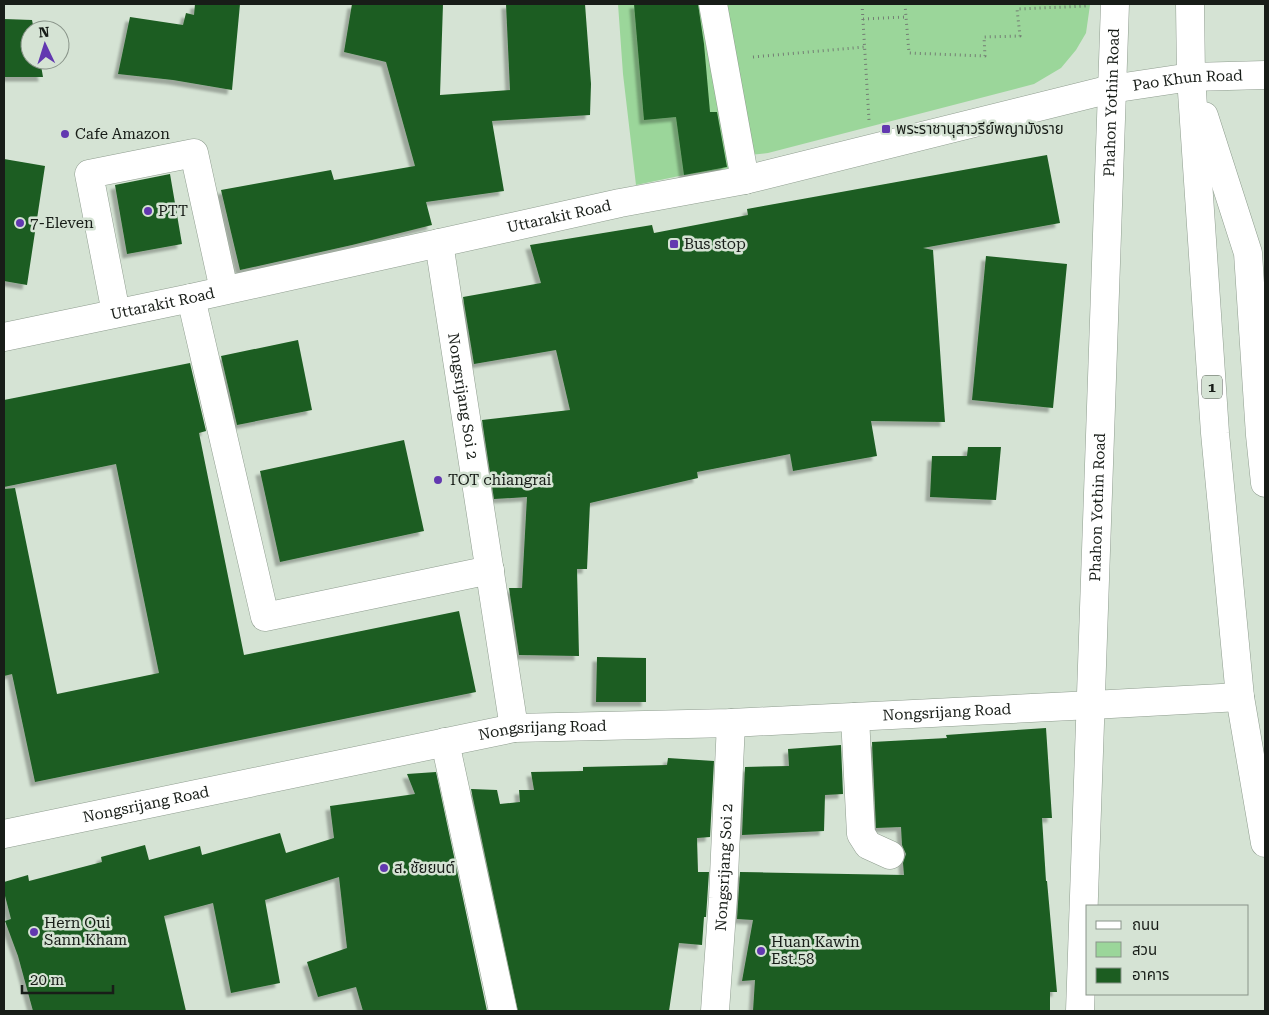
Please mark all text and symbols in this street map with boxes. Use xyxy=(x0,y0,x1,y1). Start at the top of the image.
north arrow xyxy=(20,20,70,70)
text: N xyxy=(38,24,50,40)
street label: Phahon Yothin Road xyxy=(1100,28,1123,177)
street label: Pao Khun Road xyxy=(1132,67,1243,95)
place label: พระราชานุสาวรีย์พญามังราย xyxy=(896,120,1064,138)
marker: พระราชานุสาวรีย์พญามังราย xyxy=(880,123,892,135)
place label: Cafe Amazon xyxy=(75,125,170,143)
marker: Cafe Amazon xyxy=(59,128,71,140)
street label: Uttarakit Road xyxy=(505,196,613,237)
place label: PTT xyxy=(158,202,188,220)
marker: PTT xyxy=(142,205,154,217)
place label: 7-Eleven xyxy=(30,214,94,232)
marker: 7-Eleven xyxy=(14,217,26,229)
place label: Bus stop xyxy=(684,235,746,253)
marker: Bus stop xyxy=(668,238,680,250)
street label: Uttarakit Road xyxy=(109,284,217,324)
street label: Nongsrijang Soi 2 xyxy=(444,332,481,461)
road number: 1 xyxy=(1202,376,1222,398)
street label: Phahon Yothin Road xyxy=(1086,432,1109,582)
place label: TOT chiangrai xyxy=(448,471,552,489)
marker: TOT chiangrai xyxy=(432,474,444,486)
street label: Nongsrijang Road xyxy=(882,700,1012,724)
street label: Nongsrijang Road xyxy=(477,717,607,744)
street label: Nongsrijang Road xyxy=(81,783,211,826)
street label: Nongsrijang Soi 2 xyxy=(712,803,736,932)
place label: ส. ชัยยนต์ xyxy=(394,859,455,877)
marker: ส. ชัยยนต์ xyxy=(378,862,390,874)
legend xyxy=(1086,905,1249,995)
place label: Hern Oui Sann Kham xyxy=(44,914,127,949)
text: ถนน xyxy=(1132,916,1159,934)
marker: Hern Oui Sann Kham xyxy=(28,926,40,938)
place label: Huan Kawin Est.58 xyxy=(771,933,860,968)
text: สวน xyxy=(1132,941,1157,959)
marker: Huan Kawin Est.58 xyxy=(755,945,767,957)
scale bar xyxy=(22,962,114,994)
text: อาคาร xyxy=(1132,966,1169,984)
text: 20 m xyxy=(30,971,65,989)

